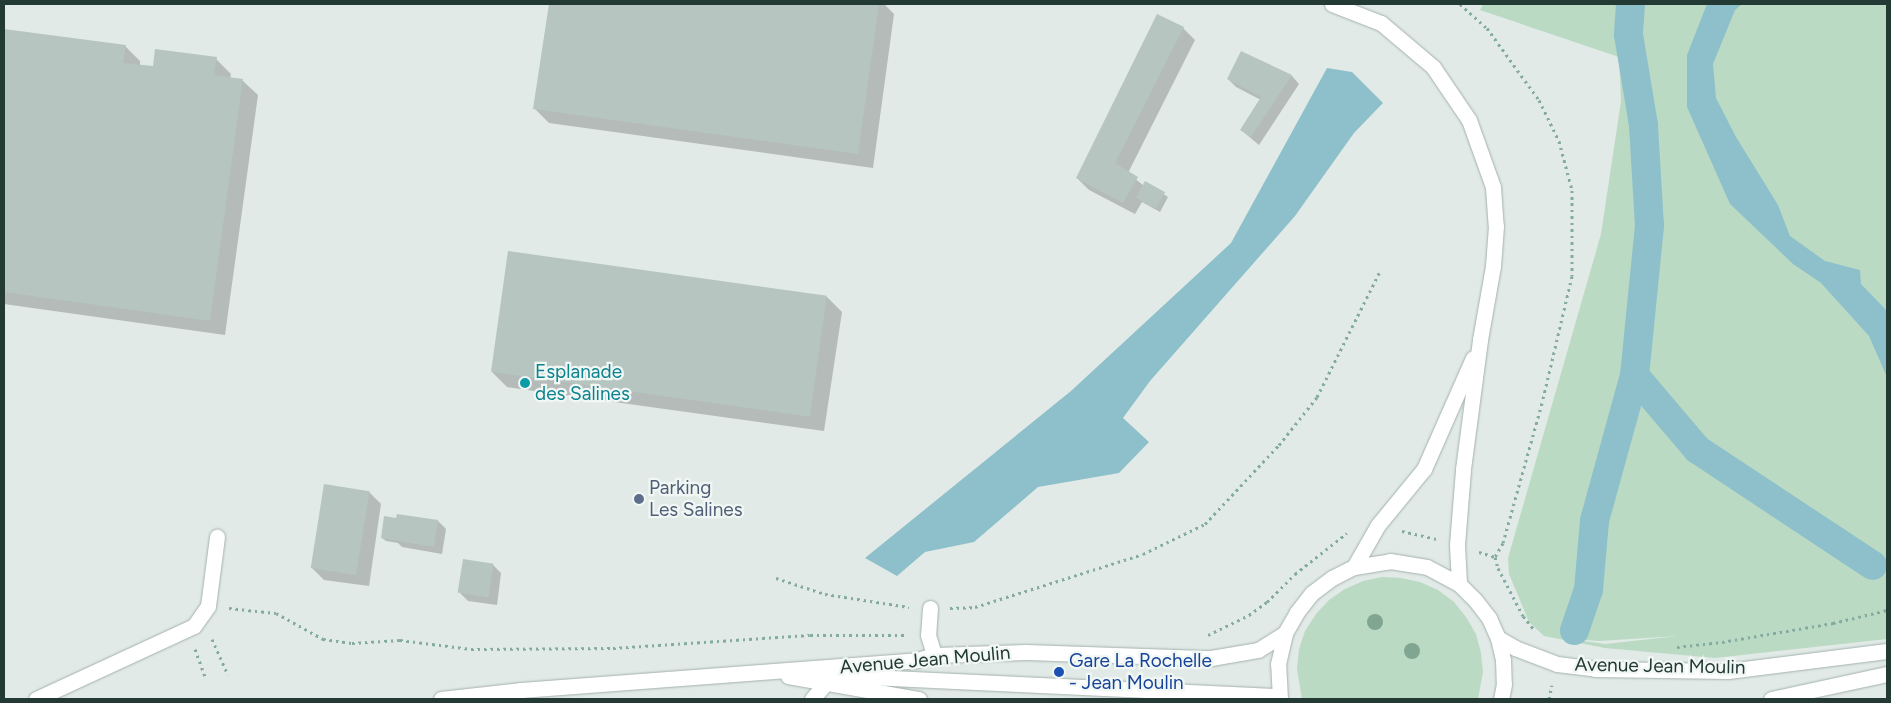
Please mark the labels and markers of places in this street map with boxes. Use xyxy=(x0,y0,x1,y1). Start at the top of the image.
place label: Esplanade des Salines xyxy=(535,361,630,405)
marker: Esplanade des Salines xyxy=(519,377,531,389)
place label: Parking Les Salines xyxy=(649,477,743,521)
marker: Parking Les Salines xyxy=(633,493,645,505)
place label: Gare La Rochelle - Jean Moulin xyxy=(1069,650,1212,694)
marker: Gare La Rochelle - Jean Moulin xyxy=(1053,666,1065,678)

